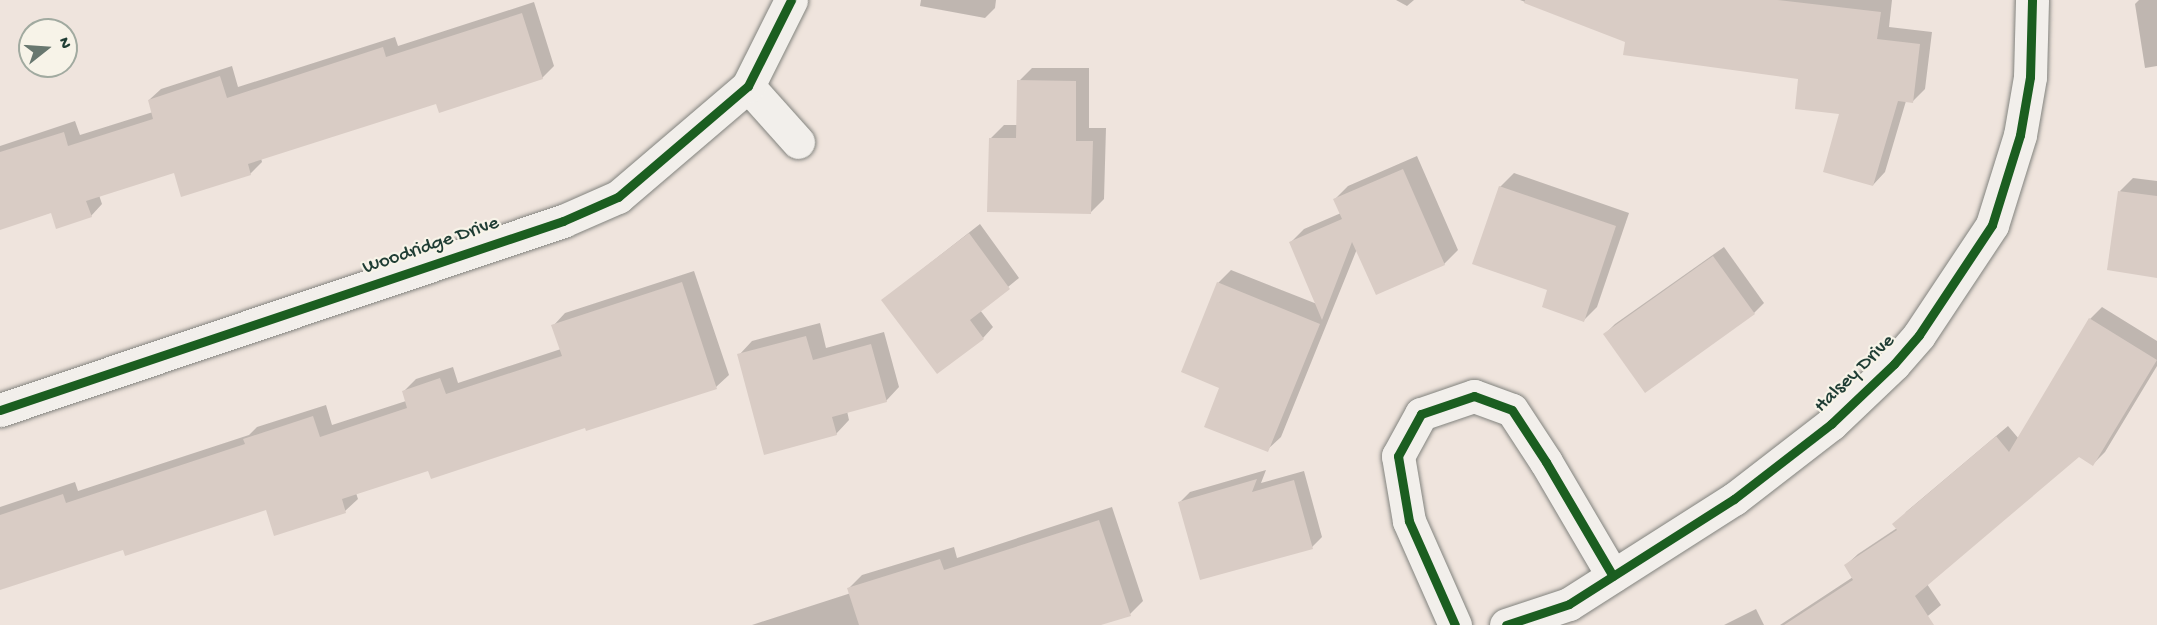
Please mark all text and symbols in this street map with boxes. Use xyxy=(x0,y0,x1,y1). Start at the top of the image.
north arrow xyxy=(18,18,78,78)
text: N xyxy=(53,35,74,51)
street label: Woodridge Drive xyxy=(360,211,502,281)
street label: Halsey Drive xyxy=(1810,330,1900,418)

